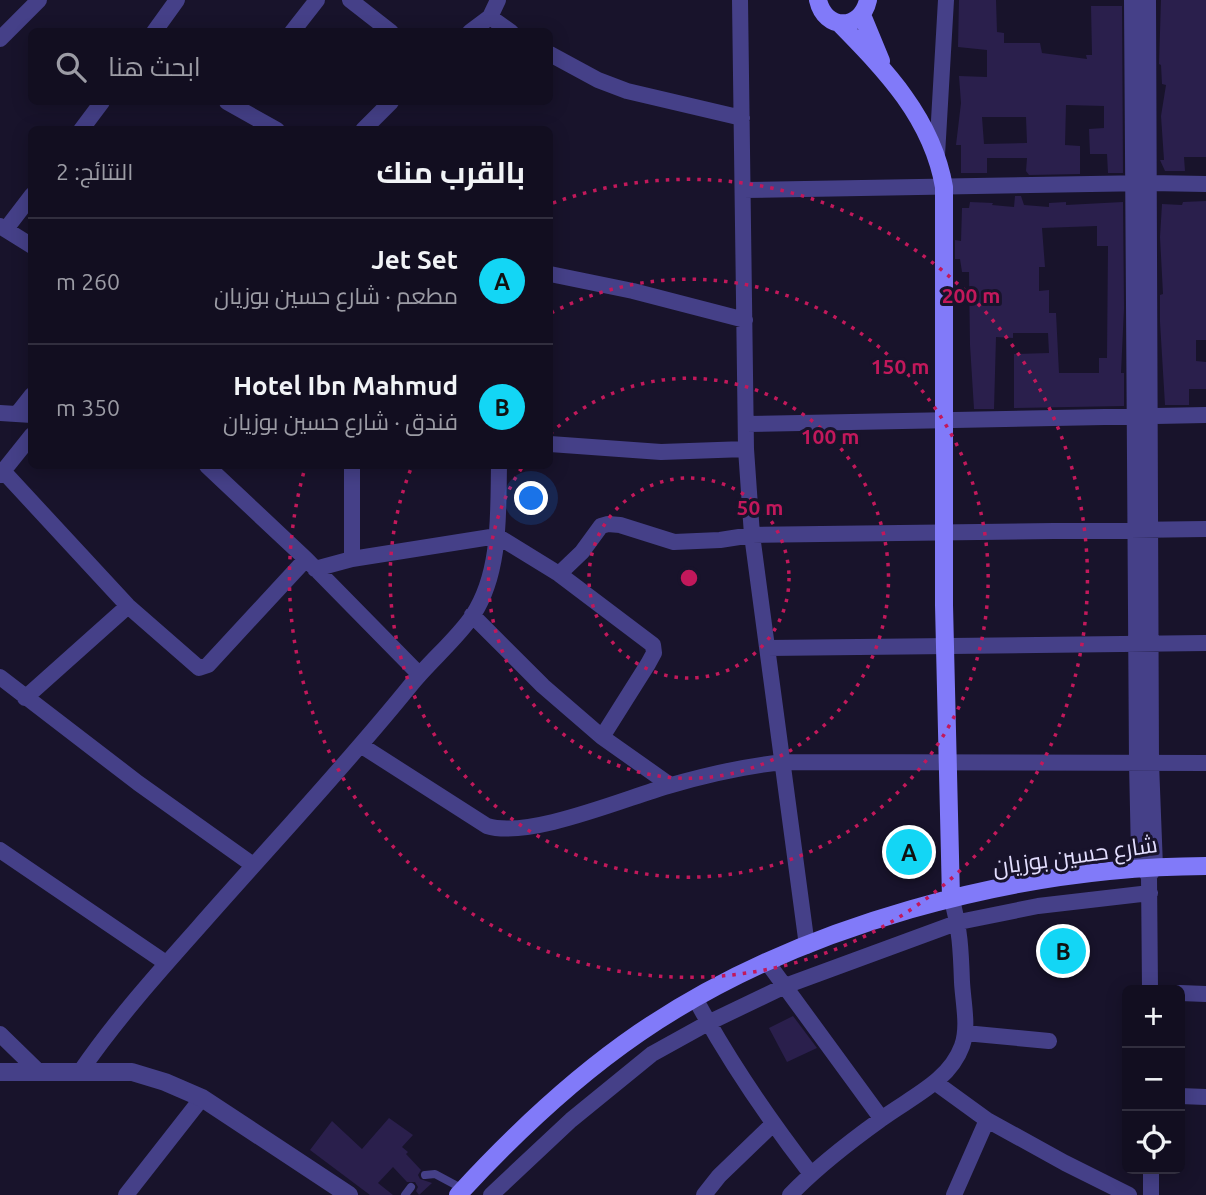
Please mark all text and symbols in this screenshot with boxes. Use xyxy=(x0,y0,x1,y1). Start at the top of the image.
search box xyxy=(28,28,553,105)
icon: search xyxy=(52,48,90,86)
text: ابحث هنا xyxy=(108,52,201,81)
text: بالقرب منك xyxy=(376,155,525,189)
text: النتائج: 2 xyxy=(56,159,133,184)
text: Jet Set xyxy=(371,245,458,274)
text: 260 m xyxy=(56,269,120,294)
text: A xyxy=(494,269,510,294)
text: مطعم · شارع حسين بوزيان xyxy=(214,283,458,308)
text: 200 m xyxy=(942,283,1000,307)
text: 150 m xyxy=(871,354,929,378)
text: Hotel Ibn Mahmud xyxy=(233,371,458,400)
text: 350 m xyxy=(56,395,120,420)
text: B xyxy=(494,395,510,420)
text: فندق · شارع حسين بوزيان xyxy=(223,409,458,434)
text: 100 m xyxy=(801,424,859,448)
your location xyxy=(514,481,548,515)
text: 50 m xyxy=(737,495,783,519)
centre of rings xyxy=(677,566,701,590)
pin: A xyxy=(886,826,932,878)
street label: شارع حسين بوزيان xyxy=(991,831,1160,883)
pin: B xyxy=(1040,925,1086,977)
map controls xyxy=(1122,985,1185,1174)
button: + xyxy=(1122,985,1185,1048)
button: − xyxy=(1122,1048,1185,1111)
button: locate xyxy=(1122,1111,1185,1174)

